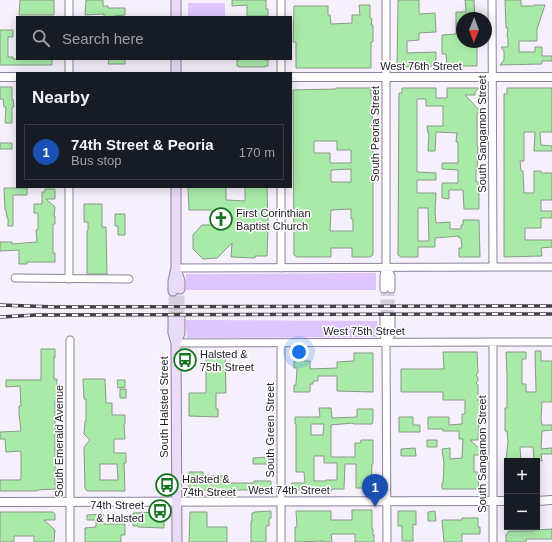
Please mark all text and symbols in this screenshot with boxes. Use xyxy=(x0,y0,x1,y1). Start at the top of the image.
north arrow xyxy=(456,12,492,48)
search box xyxy=(16,16,292,60)
icon: search xyxy=(30,27,52,49)
text: Search here xyxy=(62,30,144,47)
street label: West 76th Street xyxy=(380,60,462,72)
street label: South Sangamon Street xyxy=(476,75,488,193)
street label: South Peoria Street xyxy=(369,86,381,182)
text: Nearby xyxy=(32,88,90,107)
text: 74th Street & Peoria xyxy=(71,136,214,153)
text: 1 xyxy=(42,145,50,160)
text: 170 m xyxy=(239,145,275,160)
text: Bus stop xyxy=(71,153,122,168)
church icon: First Corinthian Baptist Church xyxy=(208,206,234,232)
place label: First Corinthian Baptist Church xyxy=(236,207,311,232)
street label: West 75th Street xyxy=(323,325,405,337)
your location xyxy=(289,342,309,362)
bus stop icon: Halsted & 75th Street xyxy=(172,347,198,373)
place label: Halsted & 75th Street xyxy=(200,348,254,373)
street label: South Halsted Street xyxy=(158,356,170,458)
street label: South Green Street xyxy=(264,383,276,477)
street label: South Emerald Avenue xyxy=(53,385,65,497)
street label: South Sangamon Street xyxy=(476,395,488,513)
map controls xyxy=(504,458,540,530)
button: + xyxy=(504,458,540,494)
bus stop icon: Halsted & 74th Street xyxy=(154,472,180,498)
place label: Halsted & 74th Street xyxy=(182,473,236,498)
pin: 1 xyxy=(362,474,388,507)
street label: West 74th Street xyxy=(248,484,330,496)
button: − xyxy=(504,494,540,530)
bus stop icon: 74th Street & Halsted xyxy=(147,498,173,524)
place label: 74th Street & Halsted xyxy=(90,499,144,524)

